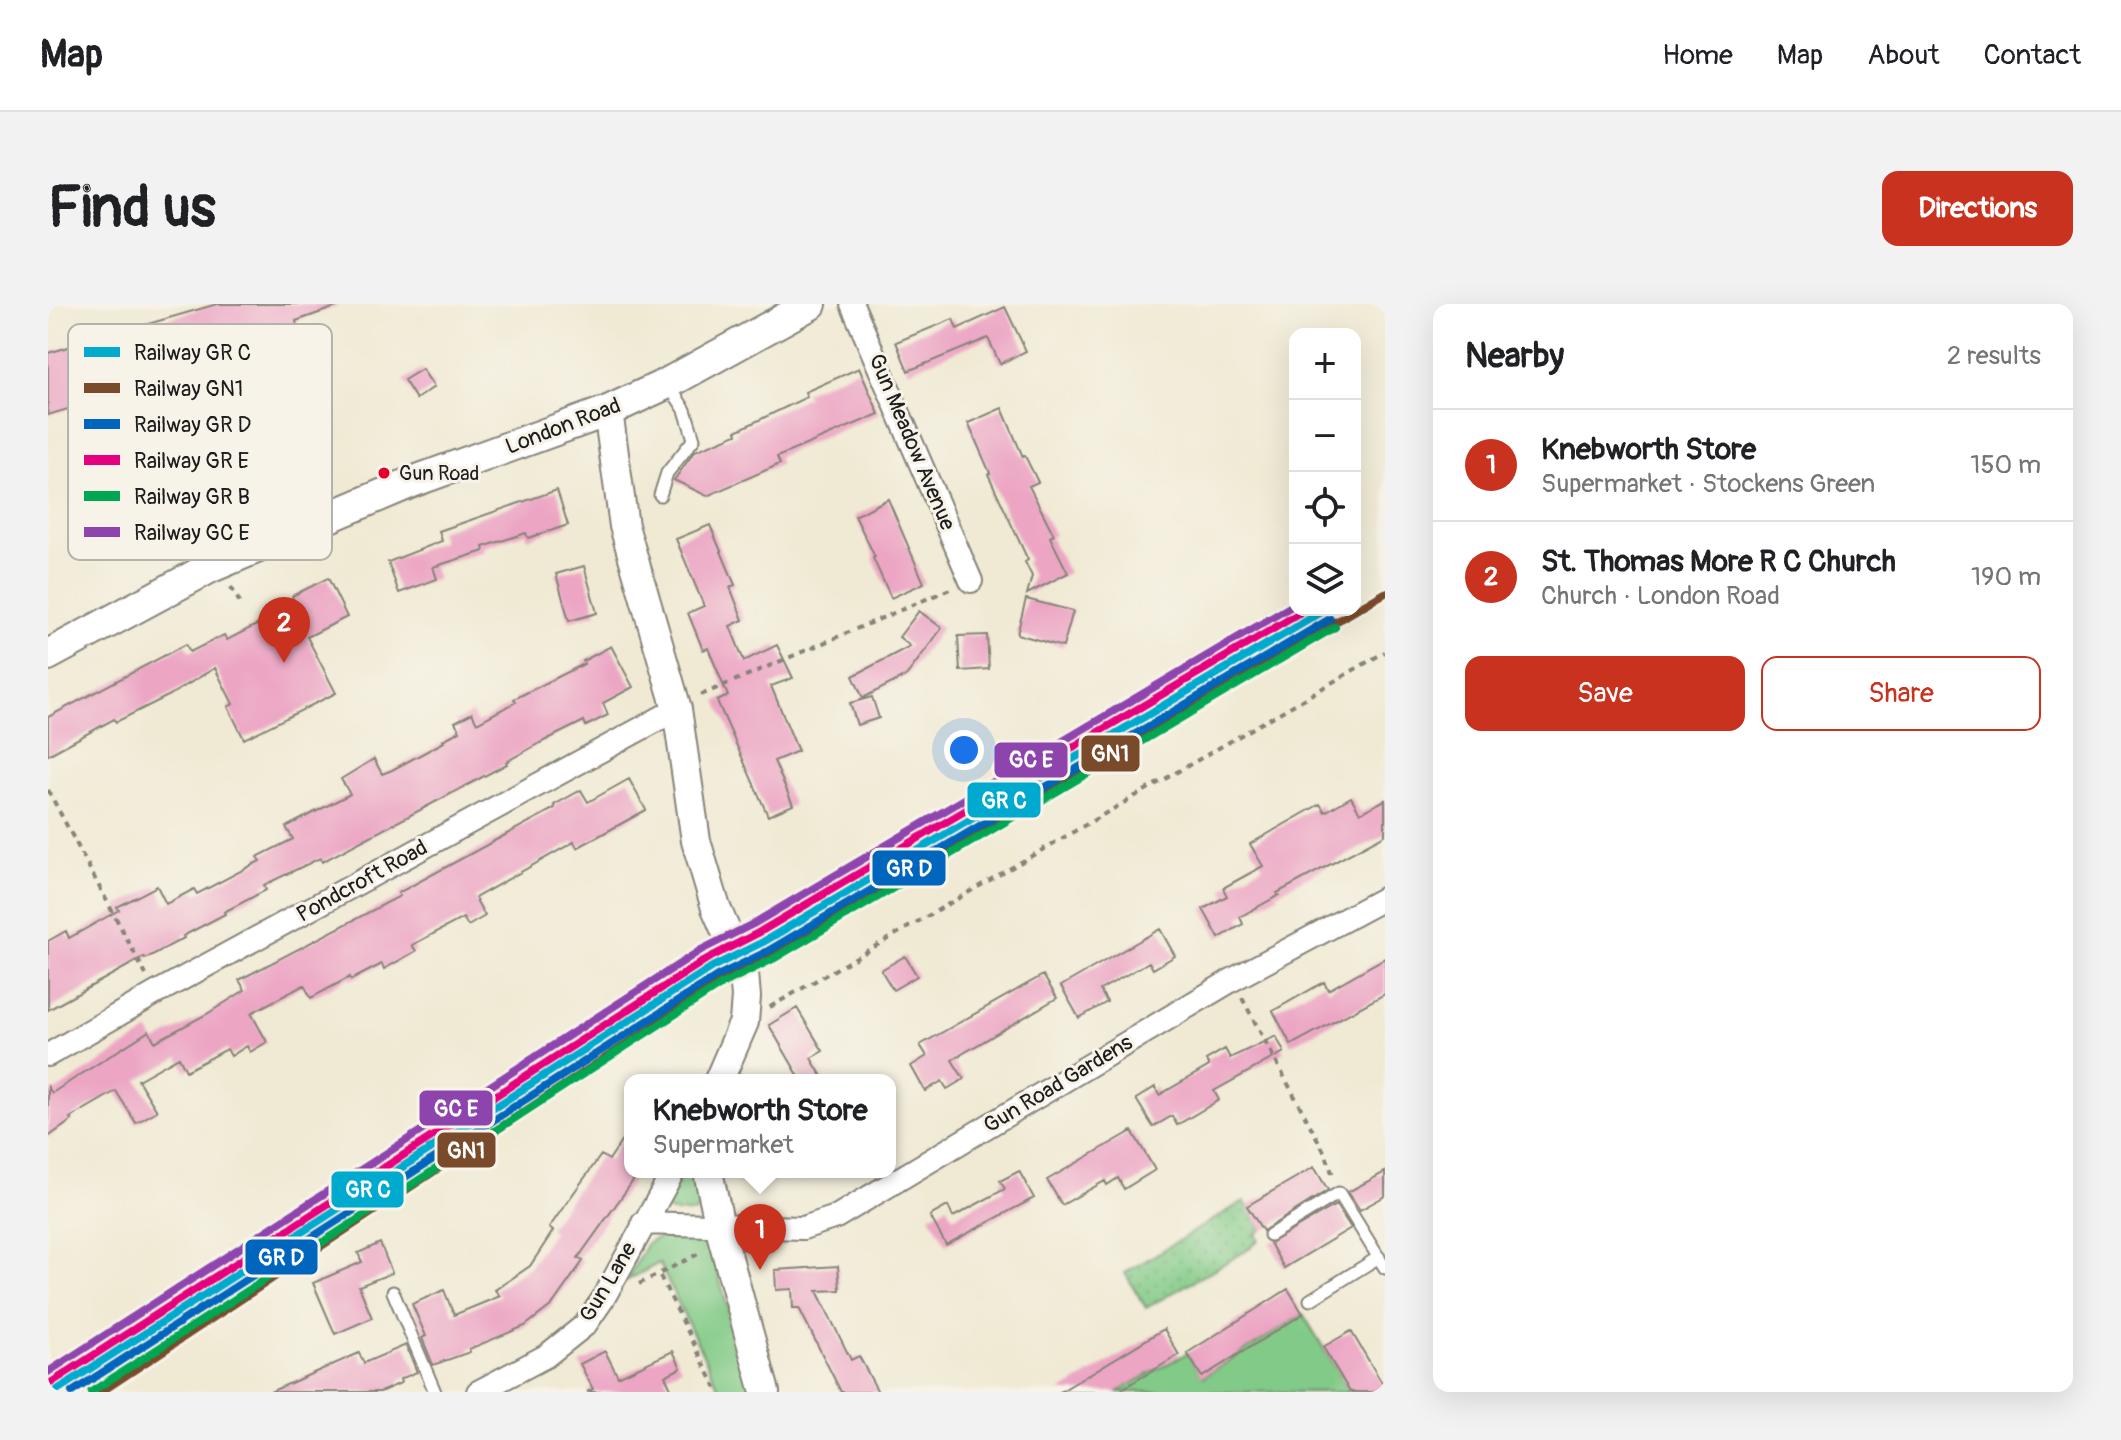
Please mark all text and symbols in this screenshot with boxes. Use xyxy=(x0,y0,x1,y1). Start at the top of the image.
text: Map xyxy=(40,31,103,79)
text: Home xyxy=(1662,38,1733,73)
text: Map xyxy=(1777,38,1823,73)
text: About xyxy=(1867,38,1940,73)
text: Contact xyxy=(1984,38,2081,73)
button: Directions xyxy=(1882,171,2073,246)
text: Find us xyxy=(48,174,216,243)
legend xyxy=(68,324,332,560)
map controls xyxy=(1289,328,1361,616)
button: + xyxy=(1289,328,1361,400)
text: Nearby xyxy=(1465,335,1564,378)
text: Railway GR C xyxy=(134,339,251,367)
text: 2 results xyxy=(1947,340,2041,372)
street label: Gun Meadow Avenue xyxy=(862,350,962,535)
text: Railway GN1 xyxy=(134,375,243,403)
street label: London Road xyxy=(501,391,625,461)
button: − xyxy=(1289,400,1361,472)
text: Railway GR D xyxy=(134,411,251,439)
text: Knebworth Store xyxy=(1541,431,1756,468)
text: Railway GR E xyxy=(134,447,249,475)
text: 1 xyxy=(1486,449,1496,481)
text: 150 m xyxy=(1970,449,2041,481)
place label: Gun Road xyxy=(399,461,479,486)
marker: Gun Road xyxy=(376,465,392,481)
text: Supermarket · Stockens Green xyxy=(1541,468,1875,500)
button: locate xyxy=(1289,472,1361,544)
text: Railway GR B xyxy=(134,483,250,511)
text: Railway GC E xyxy=(134,519,250,547)
text: St. Thomas More R C Church xyxy=(1541,543,1896,580)
button: layers xyxy=(1289,544,1361,616)
text: 2 xyxy=(1484,561,1498,593)
text: 190 m xyxy=(1971,561,2041,593)
text: Church · London Road xyxy=(1541,580,1780,612)
pin: 2 xyxy=(258,597,310,663)
button: Save xyxy=(1465,656,1745,731)
button: Share xyxy=(1761,656,2041,731)
your location xyxy=(944,730,984,770)
line badge: GN1 xyxy=(1080,734,1141,773)
text: GN1 xyxy=(1091,740,1129,768)
line badge: GC E xyxy=(993,741,1069,779)
text: GC E xyxy=(1009,746,1054,774)
line badge: GR C xyxy=(966,781,1042,819)
text: GR C xyxy=(981,787,1027,815)
street label: Pondcroft Road xyxy=(292,833,432,929)
line badge: GR D xyxy=(871,849,947,887)
text: GR D xyxy=(886,855,932,883)
street label: Gun Road Gardens xyxy=(978,1028,1138,1139)
popup xyxy=(624,1074,896,1178)
line badge: GC E xyxy=(418,1089,494,1127)
text: Knebworth Store xyxy=(653,1092,867,1129)
text: GC E xyxy=(434,1095,479,1123)
text: Supermarket xyxy=(653,1129,794,1161)
line badge: GN1 xyxy=(436,1131,497,1169)
text: GN1 xyxy=(447,1137,485,1165)
line badge: GR C xyxy=(330,1170,405,1209)
text: GR C xyxy=(345,1176,391,1204)
pin: 1 xyxy=(734,1204,786,1270)
street label: Gun Lane xyxy=(573,1237,643,1327)
line badge: GR D xyxy=(244,1238,319,1276)
text: GR D xyxy=(258,1244,304,1272)

